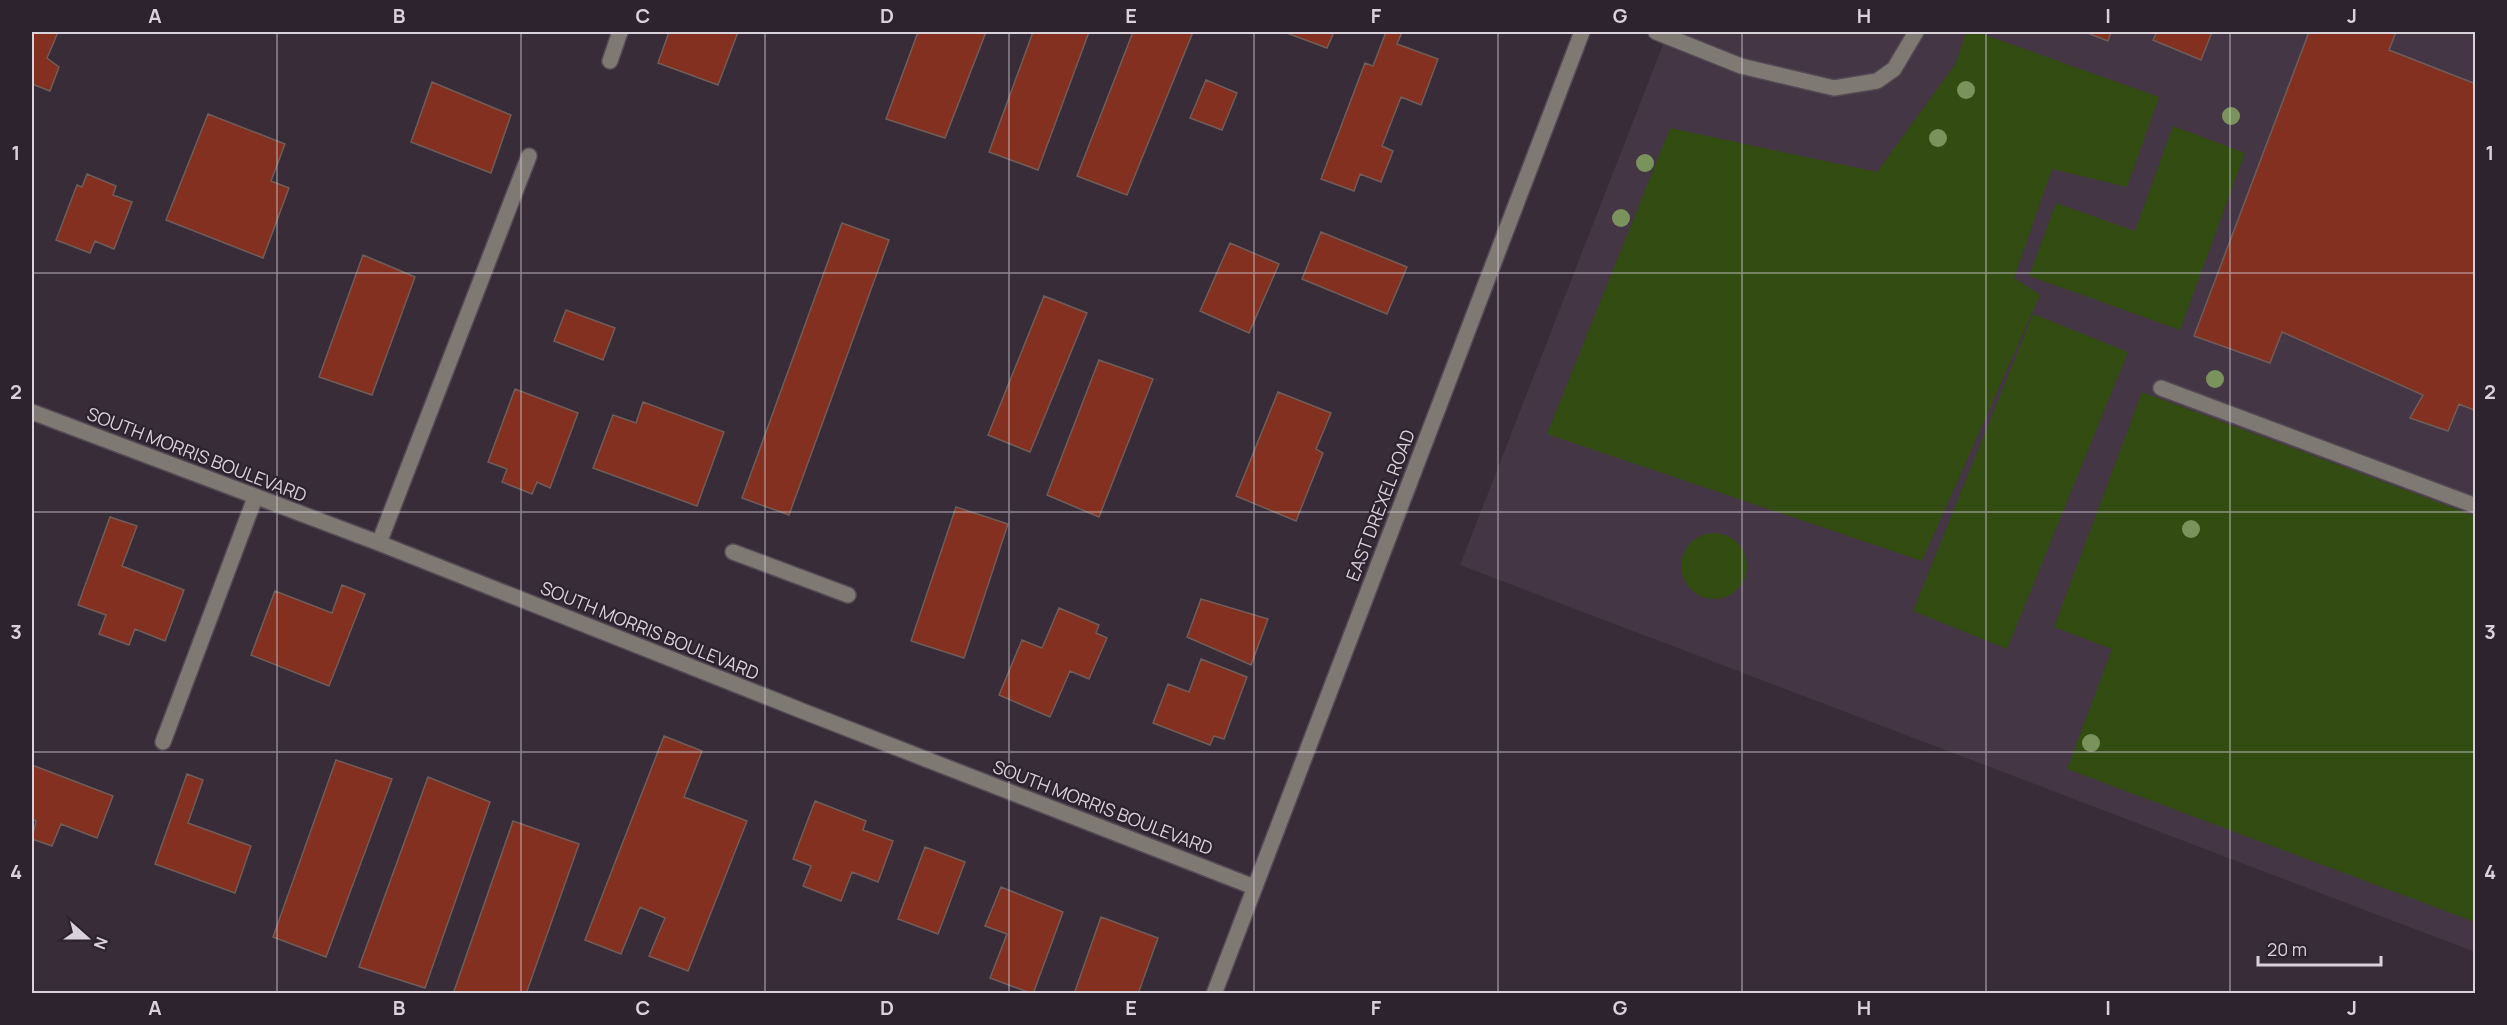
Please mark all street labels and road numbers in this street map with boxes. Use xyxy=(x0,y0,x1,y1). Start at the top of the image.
street label: SOUTH MORRIS BOULEVARD xyxy=(84,401,310,507)
street label: EAST DREXEL ROAD xyxy=(1340,426,1420,584)
street label: SOUTH MORRIS BOULEVARD xyxy=(537,575,763,685)
street label: SOUTH MORRIS BOULEVARD xyxy=(990,754,1216,860)

